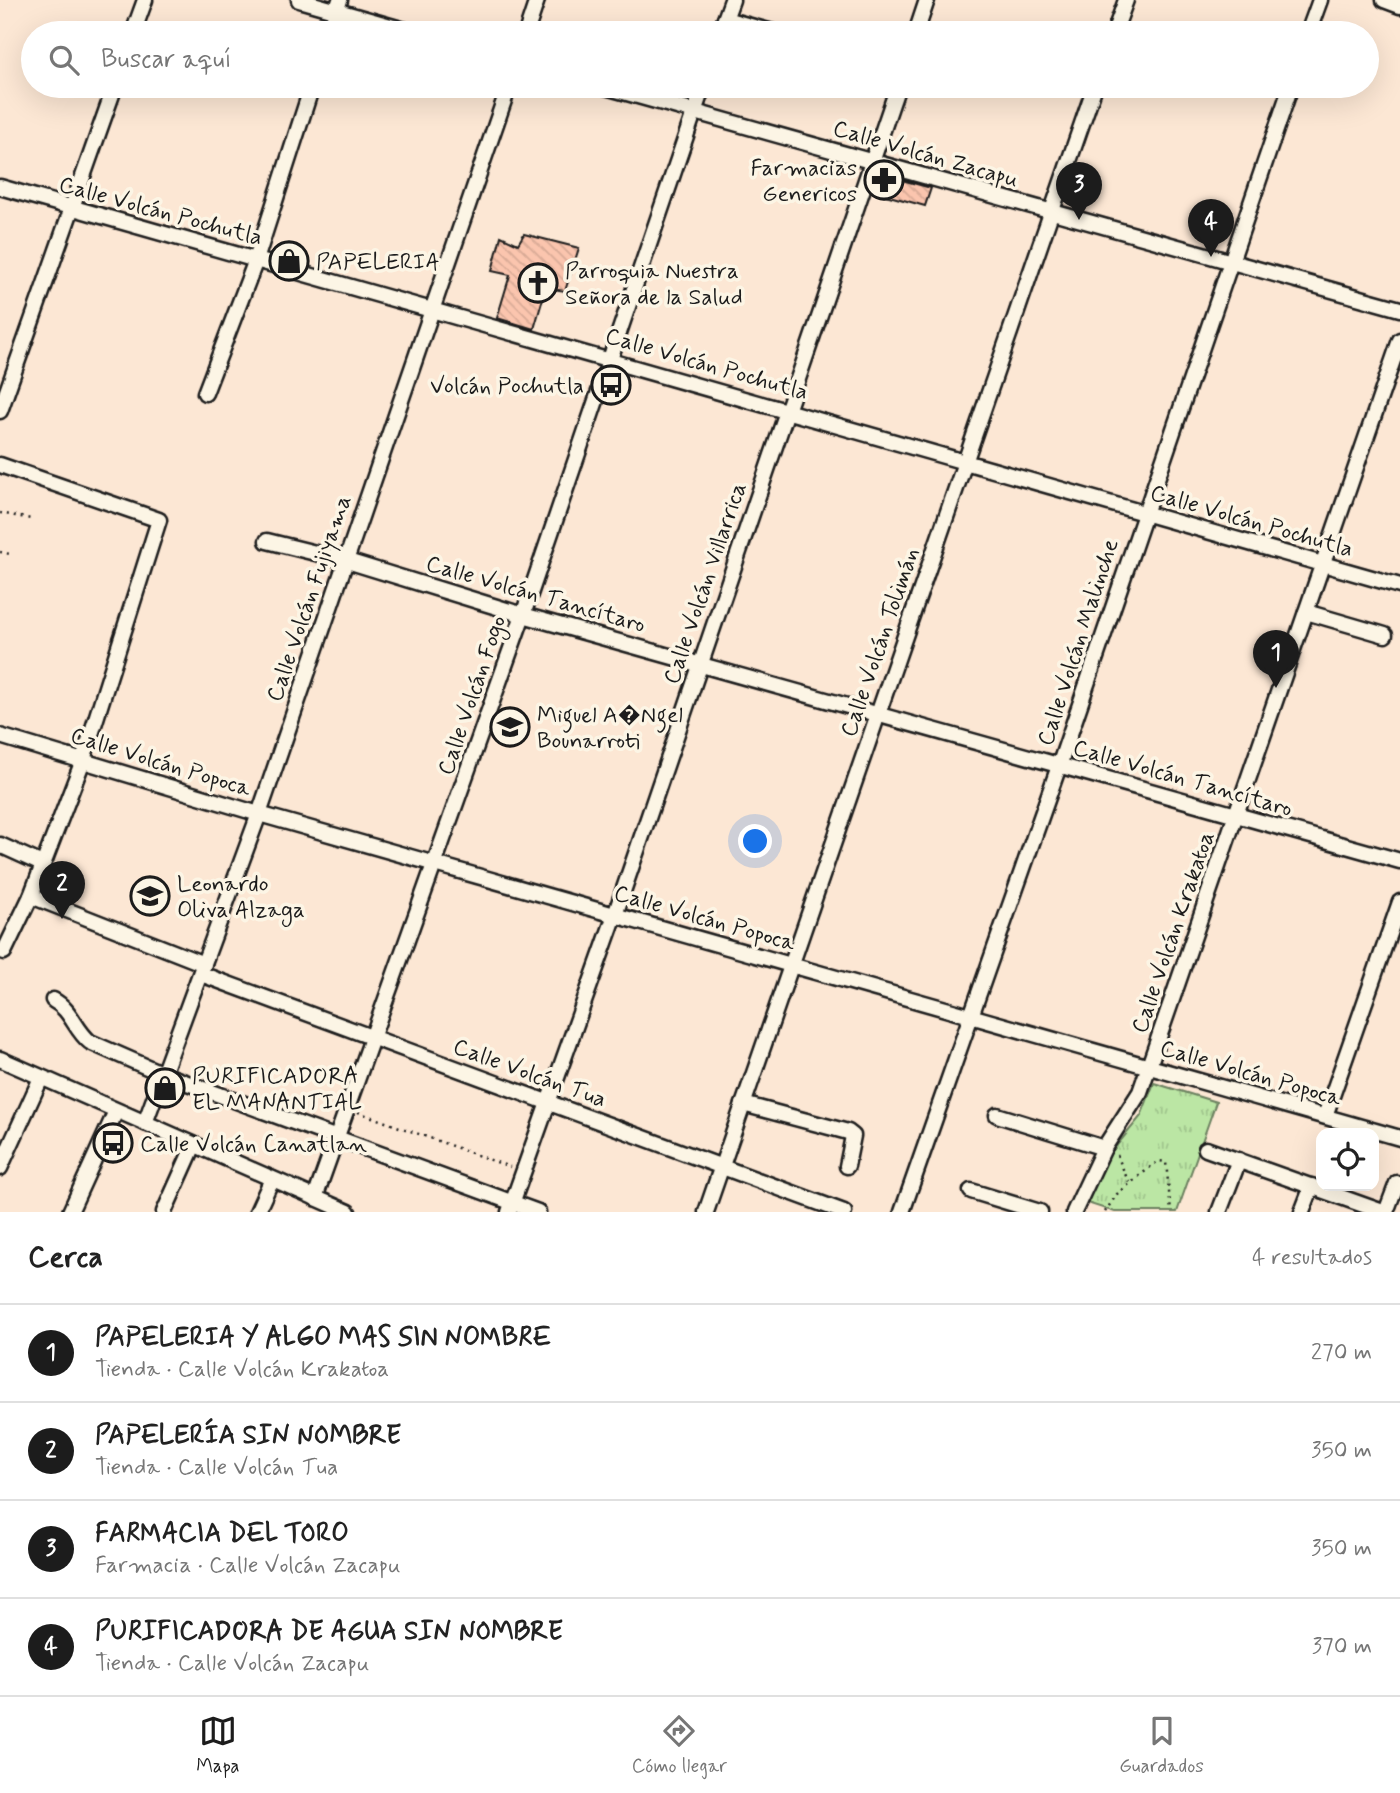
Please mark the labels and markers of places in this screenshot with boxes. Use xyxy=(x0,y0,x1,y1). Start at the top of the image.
place label: Farmacias Genericos xyxy=(751,154,857,210)
pharmacy icon: Farmacias Genericos xyxy=(863,159,905,201)
pin: 3 xyxy=(1056,162,1102,220)
pin: 4 xyxy=(1188,199,1234,257)
shop icon: PAPELERIA xyxy=(268,240,310,282)
place label: PAPELERIA xyxy=(316,248,440,278)
place label: Parroquia Nuestra Señora de la Salud xyxy=(565,257,743,313)
church icon: Parroquia Nuestra Señora de la Salud xyxy=(517,262,559,304)
bus stop icon: Volcán Pochutla xyxy=(590,364,632,406)
place label: Volcán Pochutla xyxy=(430,372,584,402)
pin: 1 xyxy=(1253,630,1299,688)
place label: Miguel A�Ngel Bounarroti xyxy=(537,701,683,757)
school or university icon: Miguel A�Ngel Bounarroti xyxy=(489,706,531,748)
pin: 2 xyxy=(39,861,85,919)
place label: Leonardo Oliva Alzaga xyxy=(177,870,305,928)
school or university icon: Leonardo Oliva Alzaga xyxy=(129,875,171,917)
place label: PURIFICADORA EL MANANTIAL xyxy=(192,1062,362,1118)
shop icon: PURIFICADORA EL MANANTIAL xyxy=(144,1067,186,1109)
bus stop icon: Calle Volcán Canatlan xyxy=(92,1122,134,1164)
place label: Calle Volcán Canatlan xyxy=(140,1130,367,1160)

